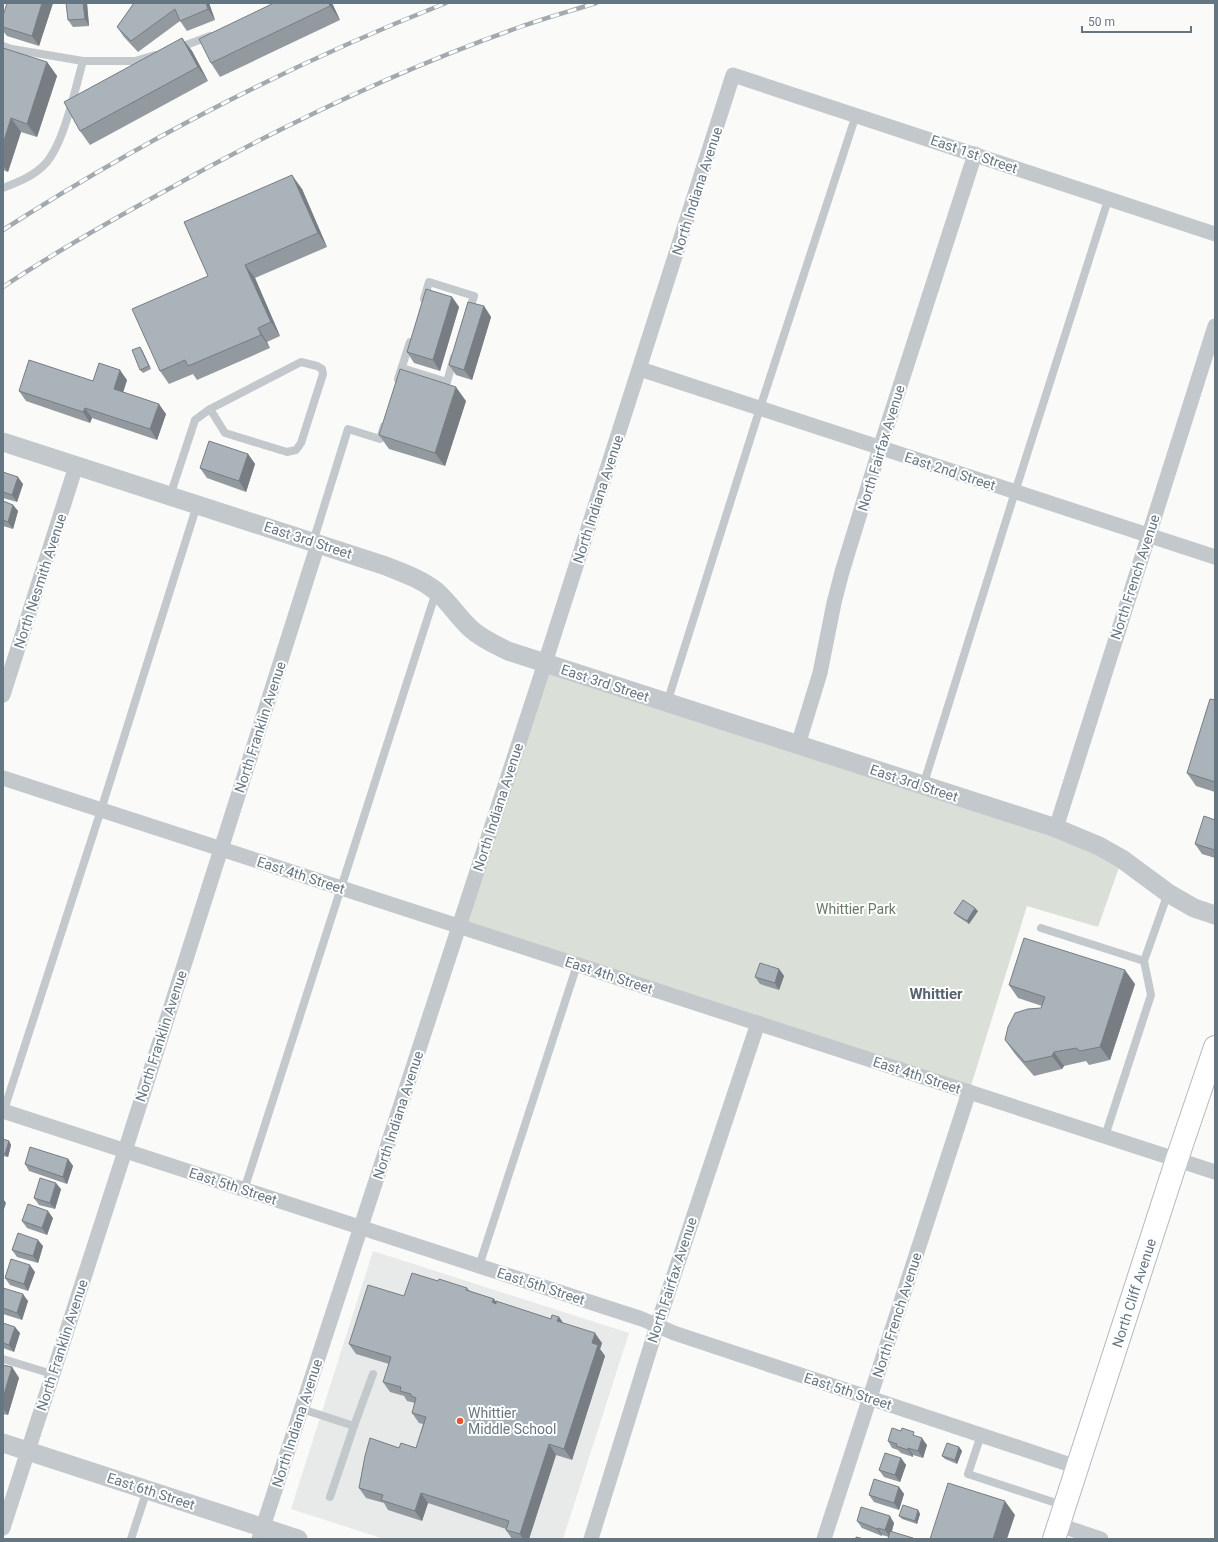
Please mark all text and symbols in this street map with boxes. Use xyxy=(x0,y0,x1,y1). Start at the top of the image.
scale bar xyxy=(1082,8,1191,34)
text: 50 m xyxy=(1088,15,1115,29)
street label: North Indiana Avenue xyxy=(669,125,725,257)
street label: East 1st Street xyxy=(928,132,1020,177)
street label: North Fairfax Avenue xyxy=(854,383,908,513)
street label: North Indiana Avenue xyxy=(570,433,626,565)
street label: East 2nd Street xyxy=(902,449,998,493)
street label: North Nesmith Avenue xyxy=(11,512,69,650)
street label: North French Avenue xyxy=(1107,512,1163,642)
street label: East 3rd Street xyxy=(262,518,354,562)
street label: North Franklin Avenue xyxy=(231,659,289,795)
street label: East 3rd Street xyxy=(559,661,651,705)
street label: North Indiana Avenue xyxy=(470,741,526,873)
street label: East 3rd Street xyxy=(868,761,960,805)
street label: East 4th Street xyxy=(255,853,347,897)
park label: Whittier Park xyxy=(816,901,897,917)
street label: East 4th Street xyxy=(563,953,655,997)
street label: North Franklin Avenue xyxy=(132,968,190,1104)
district label: Whittier xyxy=(909,985,963,1003)
street label: North Indiana Avenue xyxy=(370,1049,426,1181)
street label: East 4th Street xyxy=(871,1053,963,1097)
street label: East 5th Street xyxy=(187,1164,279,1208)
street label: North Fairfax Avenue xyxy=(644,1215,700,1345)
street label: North Cliff Avenue xyxy=(1109,1236,1159,1350)
street label: North French Avenue xyxy=(869,1250,925,1380)
street label: East 5th Street xyxy=(495,1264,587,1308)
street label: North Franklin Avenue xyxy=(33,1277,91,1413)
street label: North Indiana Avenue xyxy=(269,1357,325,1489)
street label: East 5th Street xyxy=(802,1369,894,1413)
place label: Whittier Middle School xyxy=(468,1405,556,1437)
marker: Whittier Middle School xyxy=(455,1416,465,1426)
street label: East 6th Street xyxy=(105,1469,197,1513)

